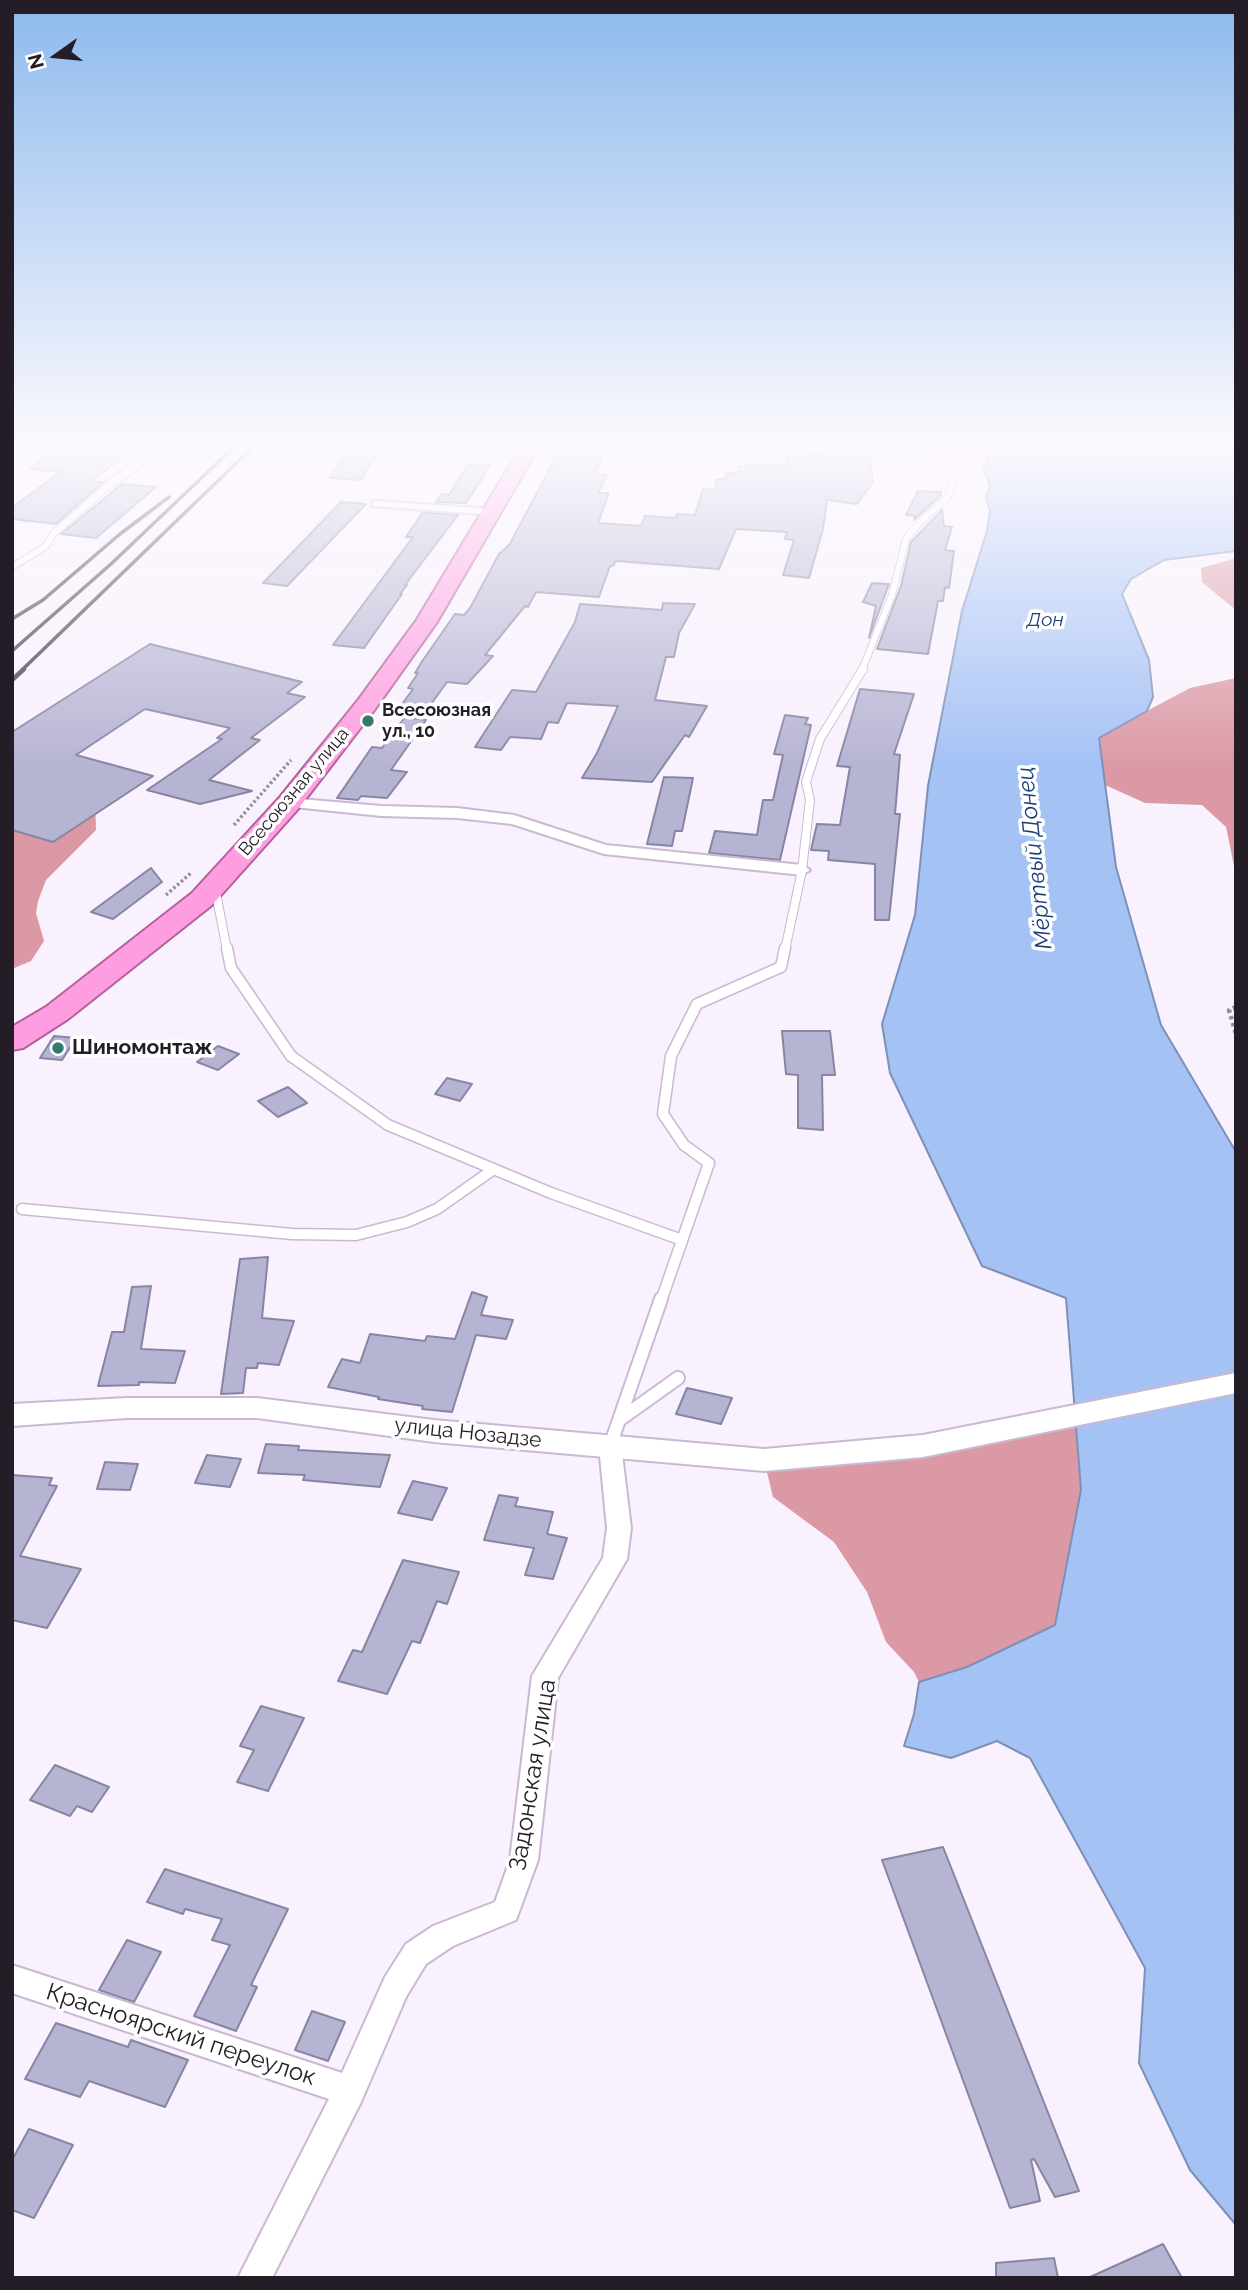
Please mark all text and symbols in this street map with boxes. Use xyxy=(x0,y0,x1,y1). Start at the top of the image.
north arrow xyxy=(21,21,91,91)
text: N xyxy=(23,52,48,71)
water label: Дон xyxy=(1026,609,1064,631)
place label: Всесоюзная ул., 10 xyxy=(382,700,491,742)
marker: Всесоюзная ул., 10 xyxy=(360,713,376,729)
street label: Всесоюзная улица xyxy=(234,724,354,860)
water label: Мёртвый Донец xyxy=(1012,765,1058,951)
place label: Шиномонтаж xyxy=(72,1035,212,1061)
marker: Шиномонтаж xyxy=(50,1040,66,1056)
street label: улица Нозадзе xyxy=(393,1413,543,1453)
street label: Задонская улица xyxy=(504,1677,562,1873)
street label: Красноярский переулок xyxy=(43,1978,319,2092)

